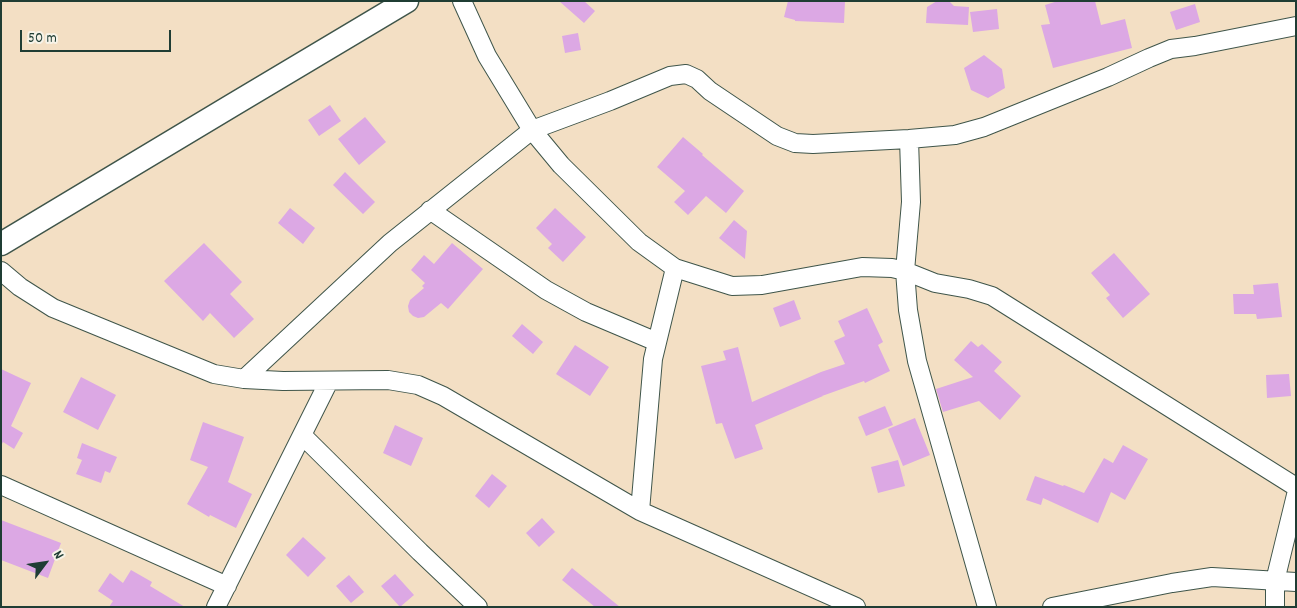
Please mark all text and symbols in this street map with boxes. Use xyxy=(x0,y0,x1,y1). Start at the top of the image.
scale bar xyxy=(22,20,174,52)
text: 50 m xyxy=(28,28,57,50)
north arrow xyxy=(20,538,70,588)
text: N xyxy=(47,547,68,563)

